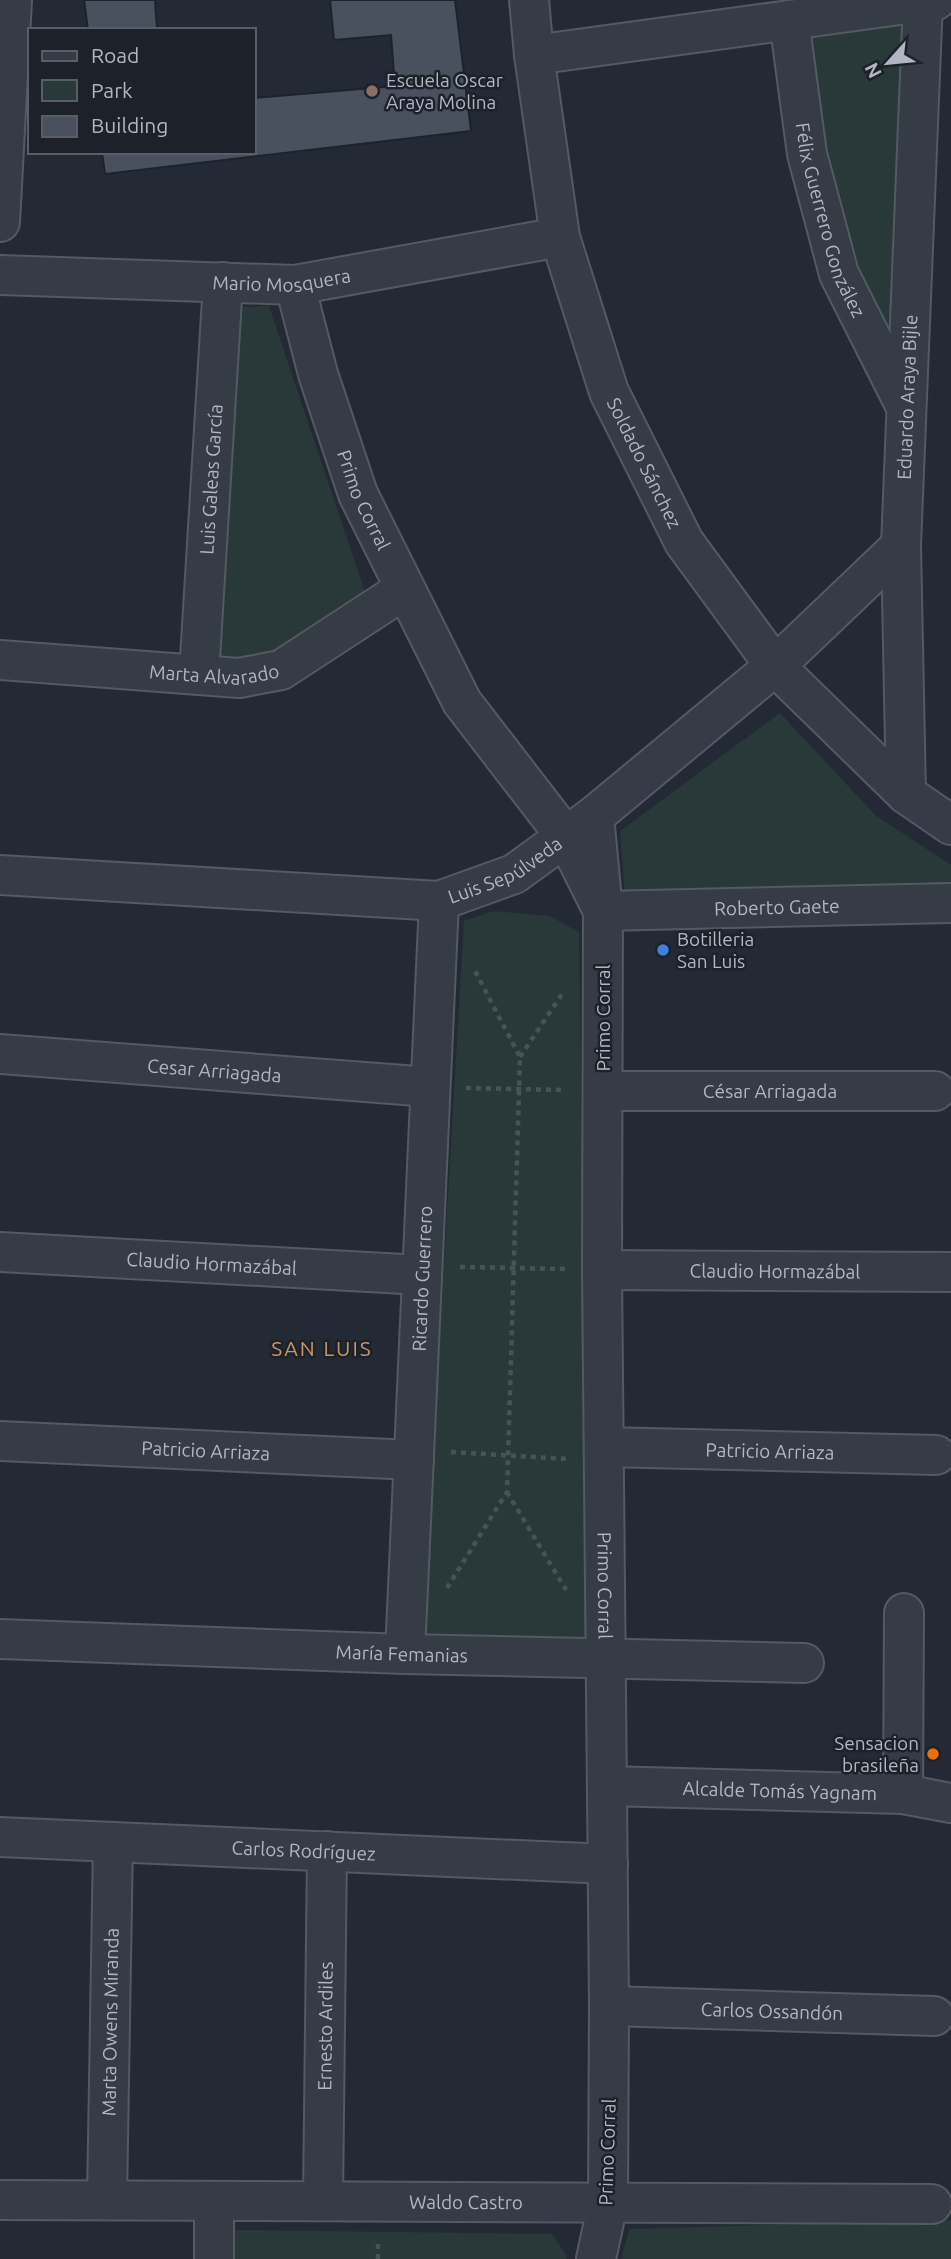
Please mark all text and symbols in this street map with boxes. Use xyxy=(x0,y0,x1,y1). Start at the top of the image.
legend xyxy=(28,28,256,154)
north arrow xyxy=(853,28,923,98)
text: Road xyxy=(91,43,139,67)
text: N xyxy=(860,59,886,82)
place label: Escuela Oscar Araya Molina xyxy=(386,69,503,113)
text: Park xyxy=(91,78,133,102)
marker: Escuela Oscar Araya Molina xyxy=(364,83,380,99)
text: Building xyxy=(91,113,168,137)
street label: Félix Guerrero González xyxy=(792,121,870,321)
street label: Mario Mosquera xyxy=(212,264,352,296)
street label: Eduardo Araya Bijle xyxy=(893,314,921,480)
street label: Soldado Sánchez xyxy=(603,394,686,532)
street label: Luis Galeas García xyxy=(195,403,227,555)
street label: Primo Corral xyxy=(333,447,395,554)
street label: Marta Alvarado xyxy=(148,660,281,689)
street label: Luis Sepúlveda xyxy=(445,832,566,908)
street label: Roberto Gaete xyxy=(714,895,840,919)
place label: Botilleria San Luis xyxy=(677,928,754,972)
marker: Botilleria San Luis xyxy=(655,942,671,958)
street label: Primo Corral xyxy=(592,965,614,1071)
street label: Cesar Arriagada xyxy=(146,1054,282,1087)
street label: César Arriagada xyxy=(703,1080,837,1102)
street label: Ricardo Guerrero xyxy=(408,1205,436,1352)
street label: Claudio Hormazábal xyxy=(126,1248,298,1279)
street label: Claudio Hormazábal xyxy=(690,1260,860,1282)
district label: SAN LUIS xyxy=(271,1336,373,1360)
street label: Patricio Arriaza xyxy=(141,1437,271,1464)
street label: Patricio Arriaza xyxy=(705,1438,835,1464)
street label: Primo Corral xyxy=(593,1532,617,1639)
street label: María Femanias xyxy=(335,1640,468,1666)
place label: Sensacion brasileña xyxy=(834,1732,919,1776)
marker: Sensacion brasileña xyxy=(925,1746,941,1762)
street label: Alcalde Tomás Yagnam xyxy=(682,1777,877,1804)
street label: Carlos Rodríguez xyxy=(231,1836,377,1865)
street label: Marta Owens Miranda xyxy=(97,1928,123,2116)
street label: Ernesto Ardiles xyxy=(313,1961,337,2091)
street label: Carlos Ossandón xyxy=(700,1998,843,2024)
street label: Primo Corral xyxy=(594,2098,620,2206)
street label: Waldo Castro xyxy=(409,2191,523,2213)

